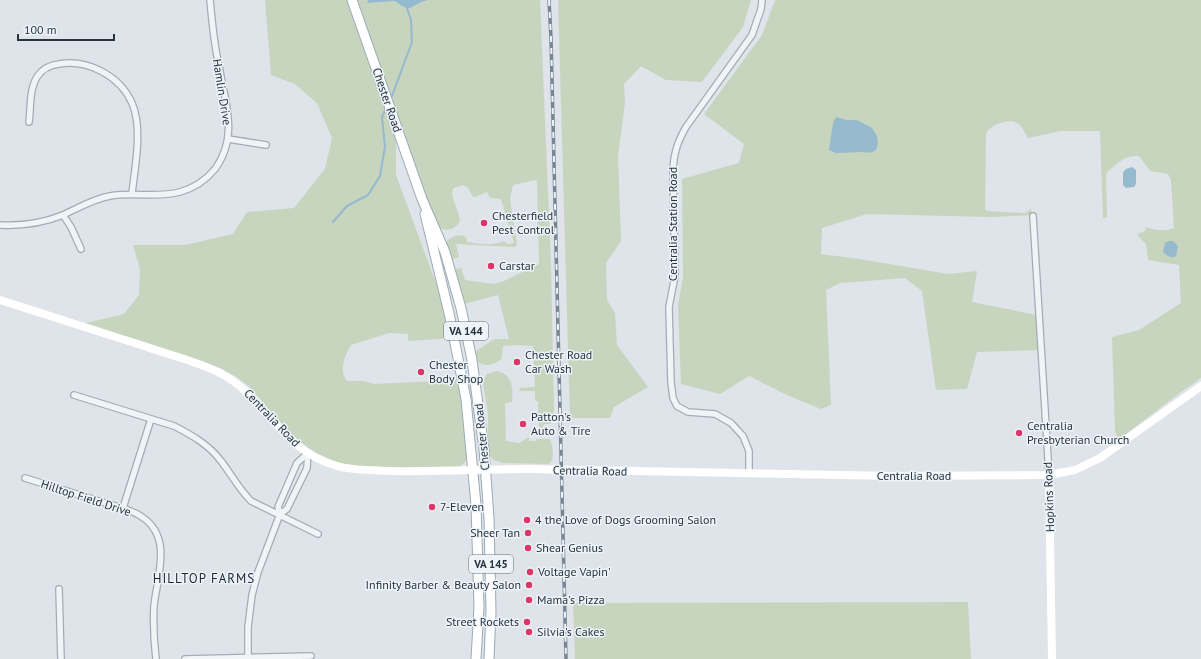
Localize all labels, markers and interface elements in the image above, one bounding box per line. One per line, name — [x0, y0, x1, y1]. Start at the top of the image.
scale bar — [18, 16, 114, 42]
text: 100 m — [24, 22, 57, 37]
street label: Hamlin Drive — [210, 58, 235, 126]
street label: Chester Road — [369, 66, 406, 134]
street label: Centralia Station Road — [665, 167, 680, 281]
place label: Chesterfield Pest Control — [492, 208, 555, 237]
marker: Chesterfield Pest Control — [479, 218, 489, 228]
place label: Carstar — [499, 258, 535, 273]
marker: Carstar — [486, 261, 496, 271]
road number: VA 144 — [444, 322, 488, 340]
place label: Chester Road Car Wash — [525, 347, 592, 376]
place label: Chester Body Shop — [429, 357, 483, 386]
marker: Chester Road Car Wash — [512, 357, 522, 367]
marker: Chester Body Shop — [416, 367, 426, 377]
street label: Centralia Road — [241, 386, 304, 450]
street label: Chester Road — [471, 403, 492, 471]
place label: Patton's Auto & Tire — [531, 409, 591, 438]
place label: Centralia Presbyterian Church — [1027, 418, 1129, 447]
marker: Patton's Auto & Tire — [518, 419, 528, 429]
marker: Centralia Presbyterian Church — [1014, 428, 1024, 438]
street label: Centralia Road — [553, 462, 627, 479]
street label: Hopkins Road — [1040, 462, 1057, 532]
street label: Centralia Road — [877, 468, 951, 483]
street label: Hilltop Field Drive — [39, 476, 133, 519]
place label: 7-Eleven — [440, 499, 484, 514]
marker: 7-Eleven — [427, 502, 437, 512]
place label: 4 the Love of Dogs Grooming Salon — [535, 512, 716, 527]
marker: 4 the Love of Dogs Grooming Salon — [522, 515, 532, 525]
place label: Sheer Tan — [470, 525, 520, 540]
marker: Sheer Tan — [523, 528, 533, 538]
place label: Shear Genius — [536, 540, 603, 555]
marker: Shear Genius — [523, 543, 533, 553]
road number: VA 145 — [469, 555, 513, 573]
place label: Voltage Vapin' — [537, 564, 611, 579]
marker: Voltage Vapin' — [525, 567, 535, 577]
district label: HILLTOP FARMS — [153, 570, 255, 587]
place label: Infinity Barber & Beauty Salon — [366, 577, 521, 592]
marker: Infinity Barber & Beauty Salon — [524, 580, 534, 590]
place label: Mama's Pizza — [537, 592, 605, 607]
marker: Mama's Pizza — [524, 595, 534, 605]
place label: Street Rockets — [446, 614, 519, 629]
marker: Street Rockets — [522, 617, 532, 627]
place label: Silvia's Cakes — [537, 624, 604, 639]
marker: Silvia's Cakes — [524, 627, 534, 637]

